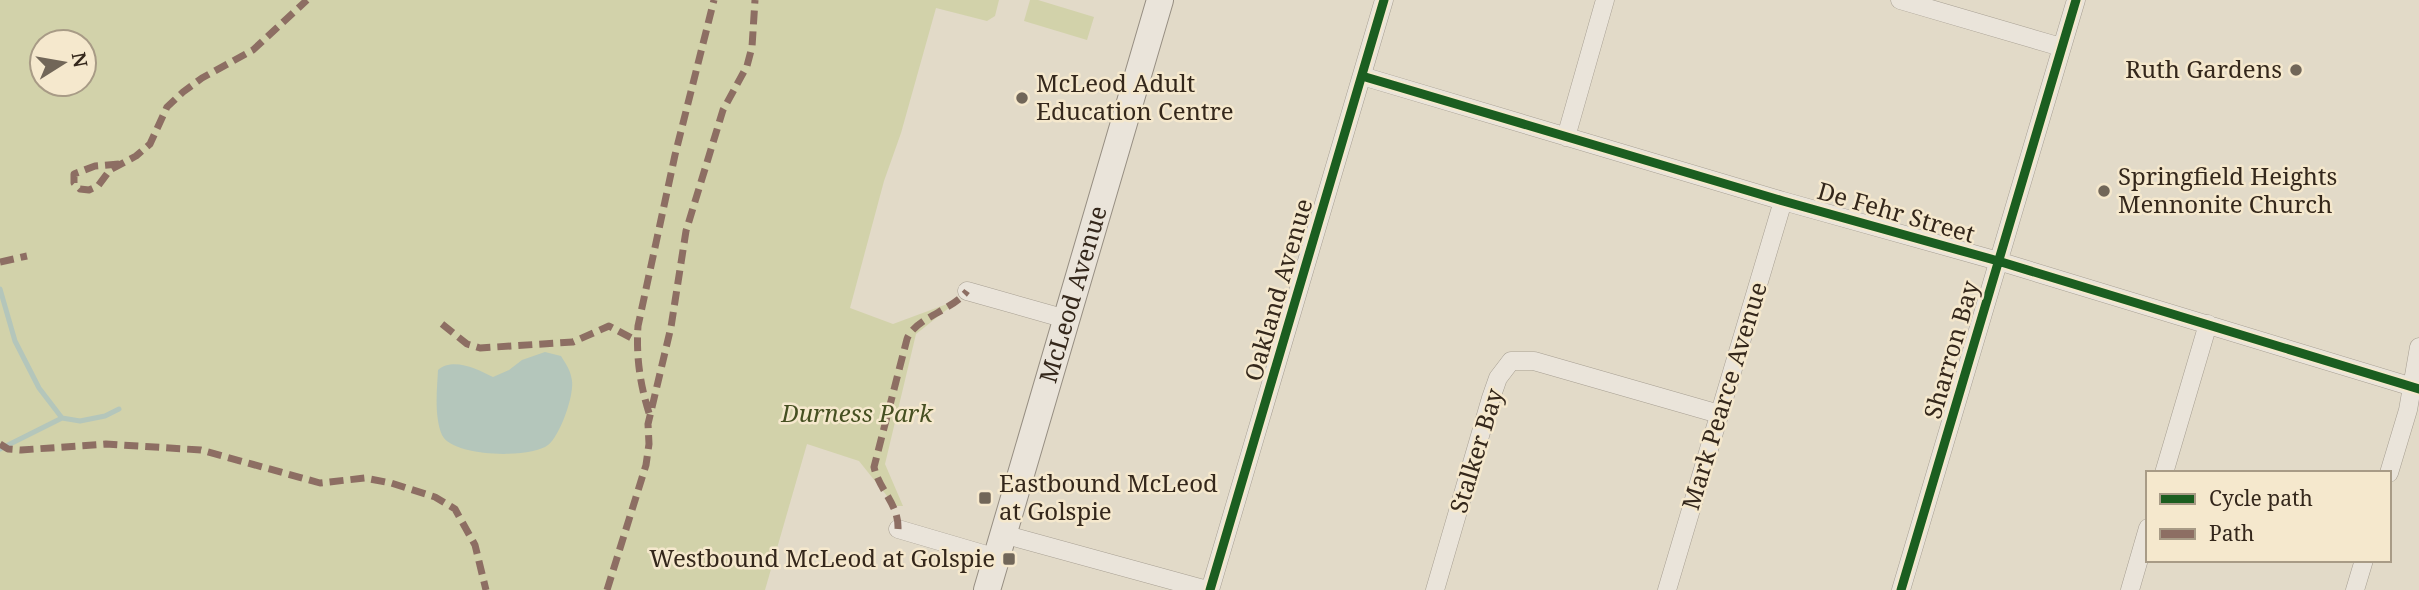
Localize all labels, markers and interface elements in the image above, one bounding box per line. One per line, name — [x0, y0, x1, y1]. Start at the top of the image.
north arrow — [28, 28, 98, 98]
text: N — [65, 50, 94, 70]
place label: Ruth Gardens — [2125, 52, 2282, 85]
marker: Ruth Gardens — [2288, 62, 2304, 78]
place label: McLeod Adult Education Centre — [1036, 66, 1234, 127]
marker: McLeod Adult Education Centre — [1014, 90, 1030, 106]
place label: Springfield Heights Mennonite Church — [2118, 159, 2337, 220]
street label: De Fehr Street — [1814, 173, 1979, 250]
marker: Springfield Heights Mennonite Church — [2096, 183, 2112, 199]
street label: Oakland Avenue — [1236, 194, 1319, 385]
street label: McLeod Avenue — [1031, 202, 1114, 386]
street label: Sharron Bay — [1915, 276, 1986, 423]
street label: Mark Pearce Avenue — [1673, 278, 1774, 513]
street label: Stalker Bay — [1441, 384, 1510, 517]
park label: Durness Park — [780, 396, 934, 429]
place label: Eastbound McLeod at Golspie — [999, 466, 1218, 527]
legend — [2146, 471, 2391, 562]
text: Cycle path — [2209, 484, 2313, 512]
marker: Eastbound McLeod at Golspie — [977, 490, 993, 506]
text: Path — [2209, 519, 2254, 547]
place label: Westbound McLeod at Golspie — [649, 541, 995, 574]
marker: Westbound McLeod at Golspie — [1001, 551, 1017, 567]

